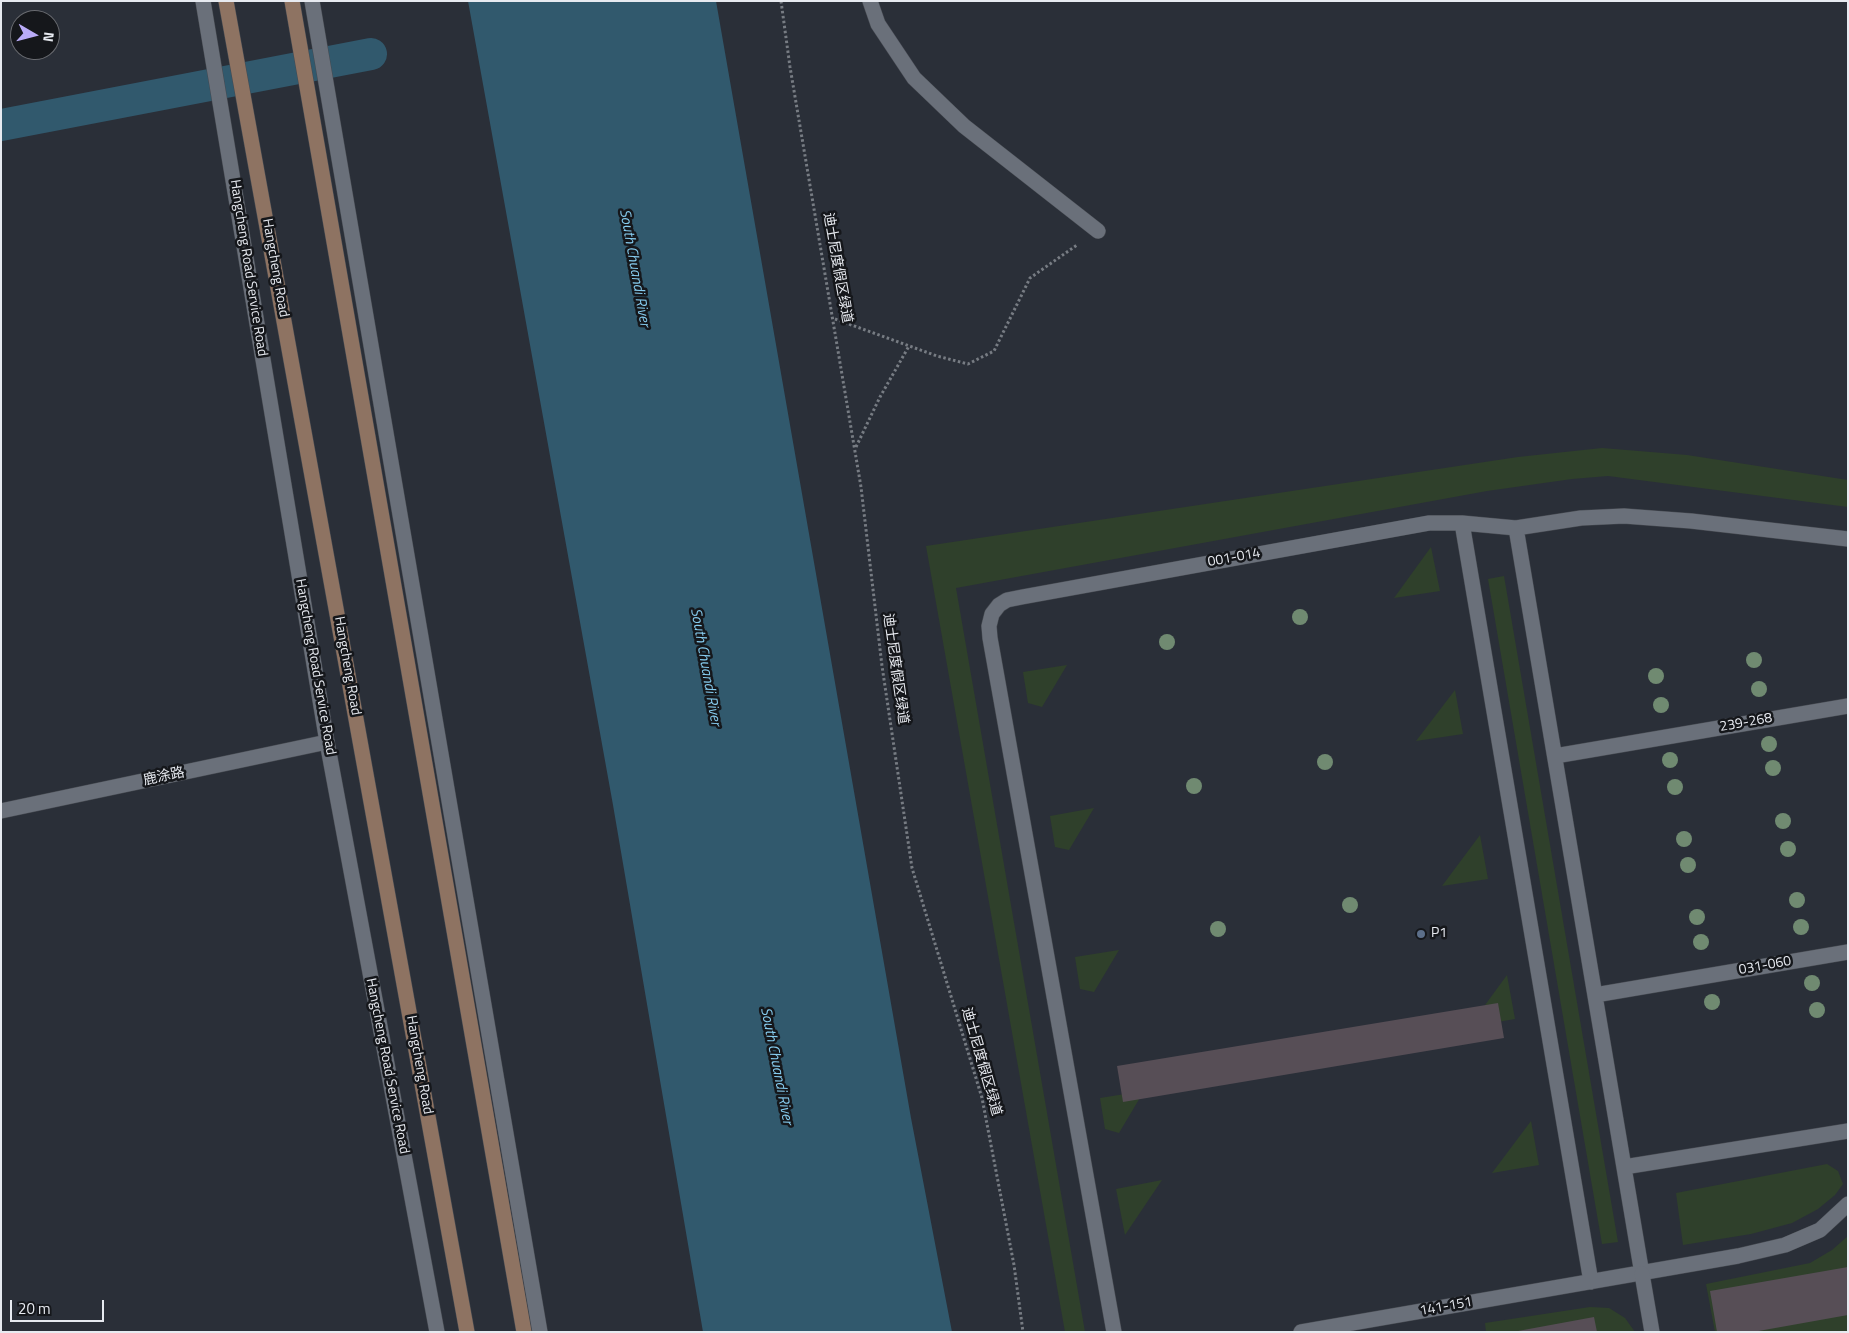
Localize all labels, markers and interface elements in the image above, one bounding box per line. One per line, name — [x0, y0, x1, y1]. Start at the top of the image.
north arrow — [10, 10, 60, 60]
text: N — [38, 31, 60, 43]
street label: Hangcheng Road Service Road — [226, 178, 270, 358]
water label: South Chuandi River — [615, 208, 653, 328]
street label: 迪士尼度假区绿道 — [819, 211, 855, 325]
street label: Hangcheng Road — [258, 217, 292, 319]
street label: 001-014 — [1206, 545, 1262, 571]
street label: Hangcheng Road Service Road — [291, 577, 339, 757]
water label: South Chuandi River — [686, 607, 724, 727]
street label: 迪士尼度假区绿道 — [879, 612, 911, 726]
street label: Hangcheng Road — [330, 615, 364, 717]
street label: 239-268 — [1718, 710, 1774, 736]
street label: 鹿涂路 — [142, 764, 186, 790]
place label: P1 — [1431, 926, 1447, 942]
marker: P1 — [1415, 928, 1427, 940]
street label: 031-060 — [1737, 953, 1793, 979]
street label: Hangcheng Road Service Road — [362, 977, 412, 1155]
water label: South Chuandi River — [756, 1006, 796, 1126]
street label: 迪士尼度假区绿道 — [957, 1006, 1005, 1118]
street label: Hangcheng Road — [402, 1014, 436, 1116]
scale bar — [12, 1290, 106, 1322]
street label: 141-151 — [1418, 1294, 1474, 1320]
text: 20 m — [18, 1297, 51, 1320]

